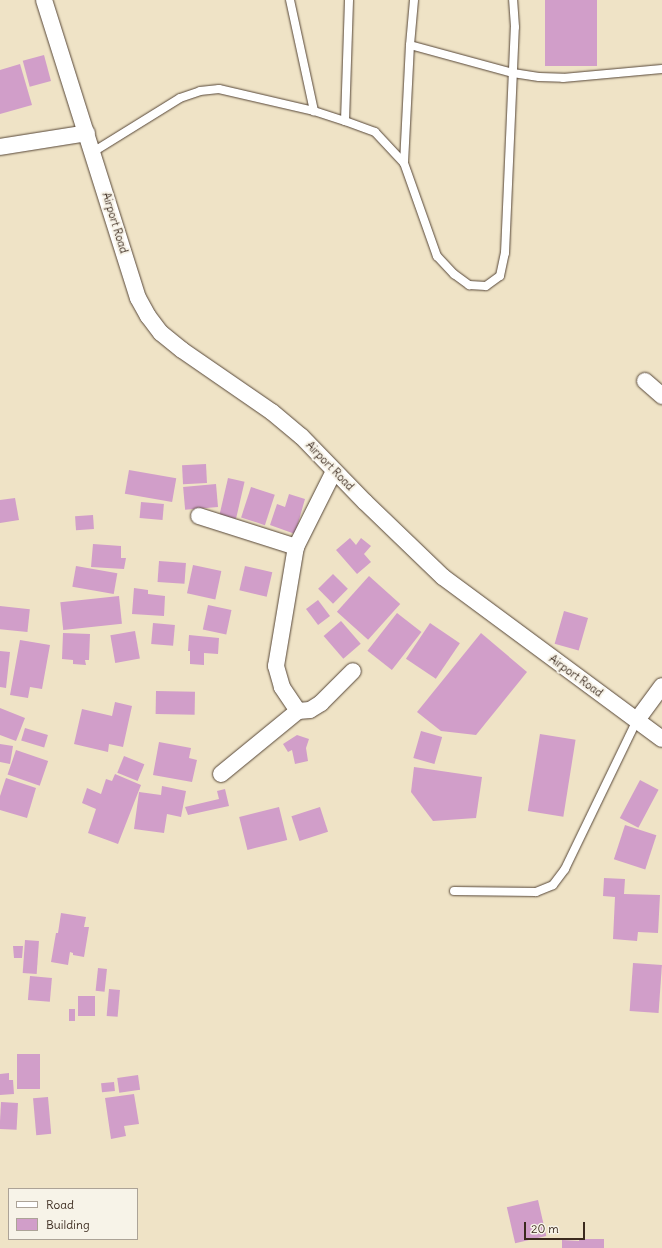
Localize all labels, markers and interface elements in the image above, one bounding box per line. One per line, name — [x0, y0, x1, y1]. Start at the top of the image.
street label: Airport Road — [99, 191, 131, 255]
street label: Airport Road — [303, 439, 357, 493]
street label: Airport Road — [547, 652, 605, 700]
legend — [8, 1188, 138, 1240]
text: Road — [46, 1197, 74, 1212]
scale bar — [526, 1214, 587, 1240]
text: Building — [46, 1217, 90, 1232]
text: 20 m — [531, 1221, 559, 1236]

